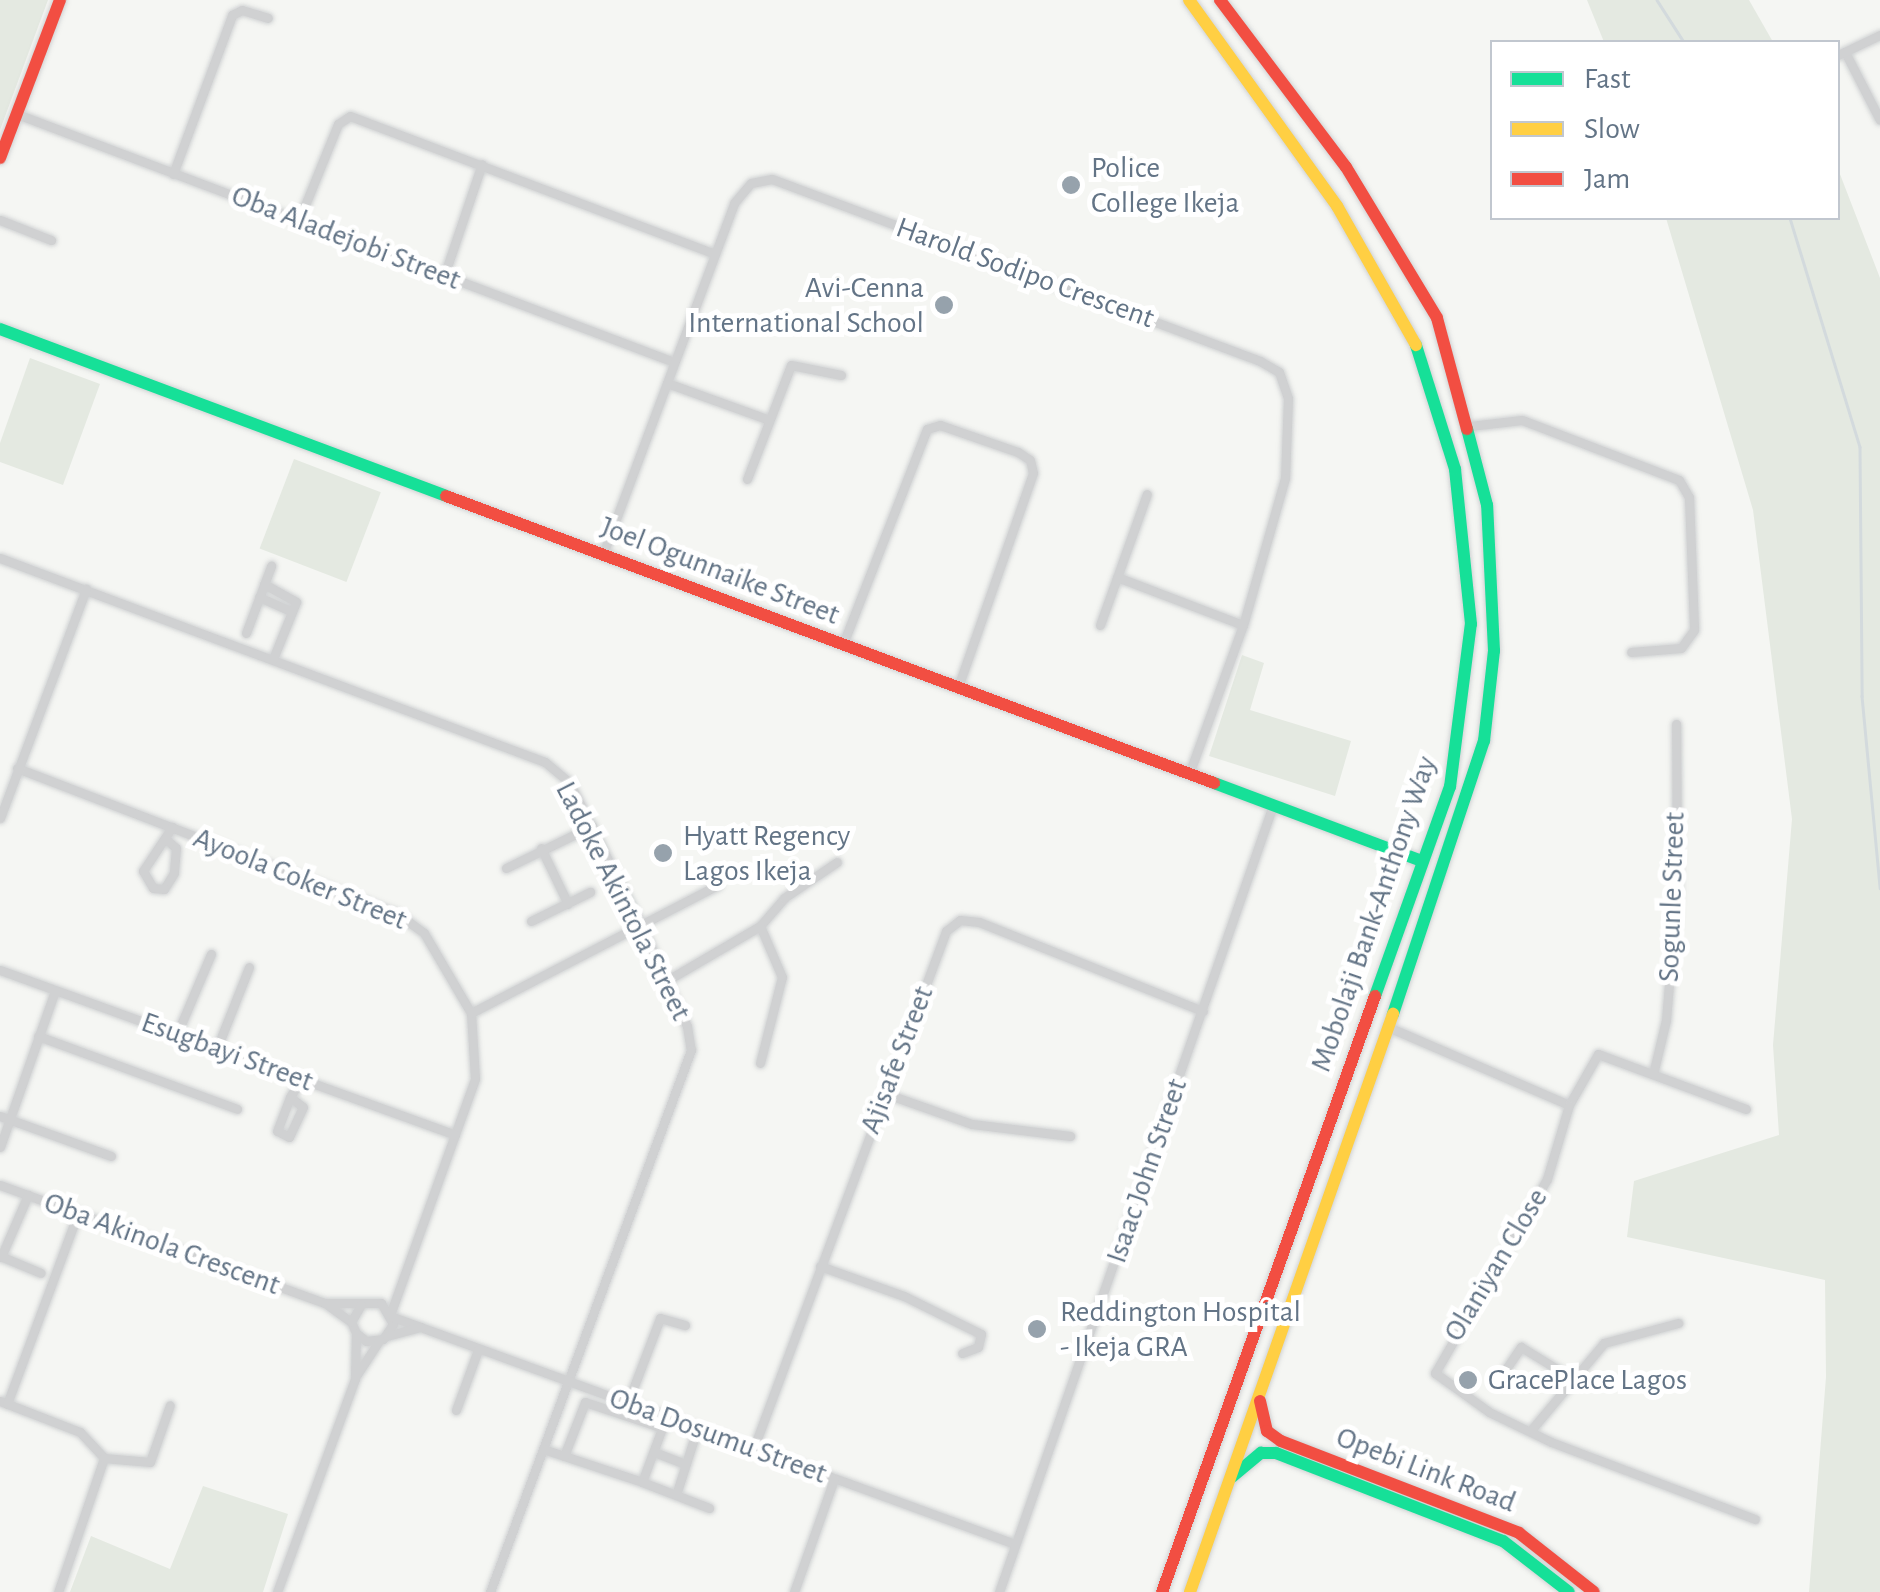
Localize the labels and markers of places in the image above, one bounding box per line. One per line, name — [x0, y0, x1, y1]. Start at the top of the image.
place label: Police College Ikeja — [1091, 150, 1239, 220]
marker: Police College Ikeja — [1060, 174, 1082, 196]
place label: Avi-Cenna International School — [688, 270, 924, 340]
marker: Avi-Cenna International School — [933, 294, 955, 316]
place label: Hyatt Regency Lagos Ikeja — [683, 818, 850, 888]
marker: Hyatt Regency Lagos Ikeja — [652, 842, 674, 864]
place label: Reddington Hospital - Ikeja GRA — [1060, 1294, 1301, 1364]
marker: Reddington Hospital - Ikeja GRA — [1024, 1316, 1050, 1342]
place label: GracePlace Lagos — [1488, 1362, 1687, 1398]
marker: GracePlace Lagos — [1457, 1369, 1479, 1391]

